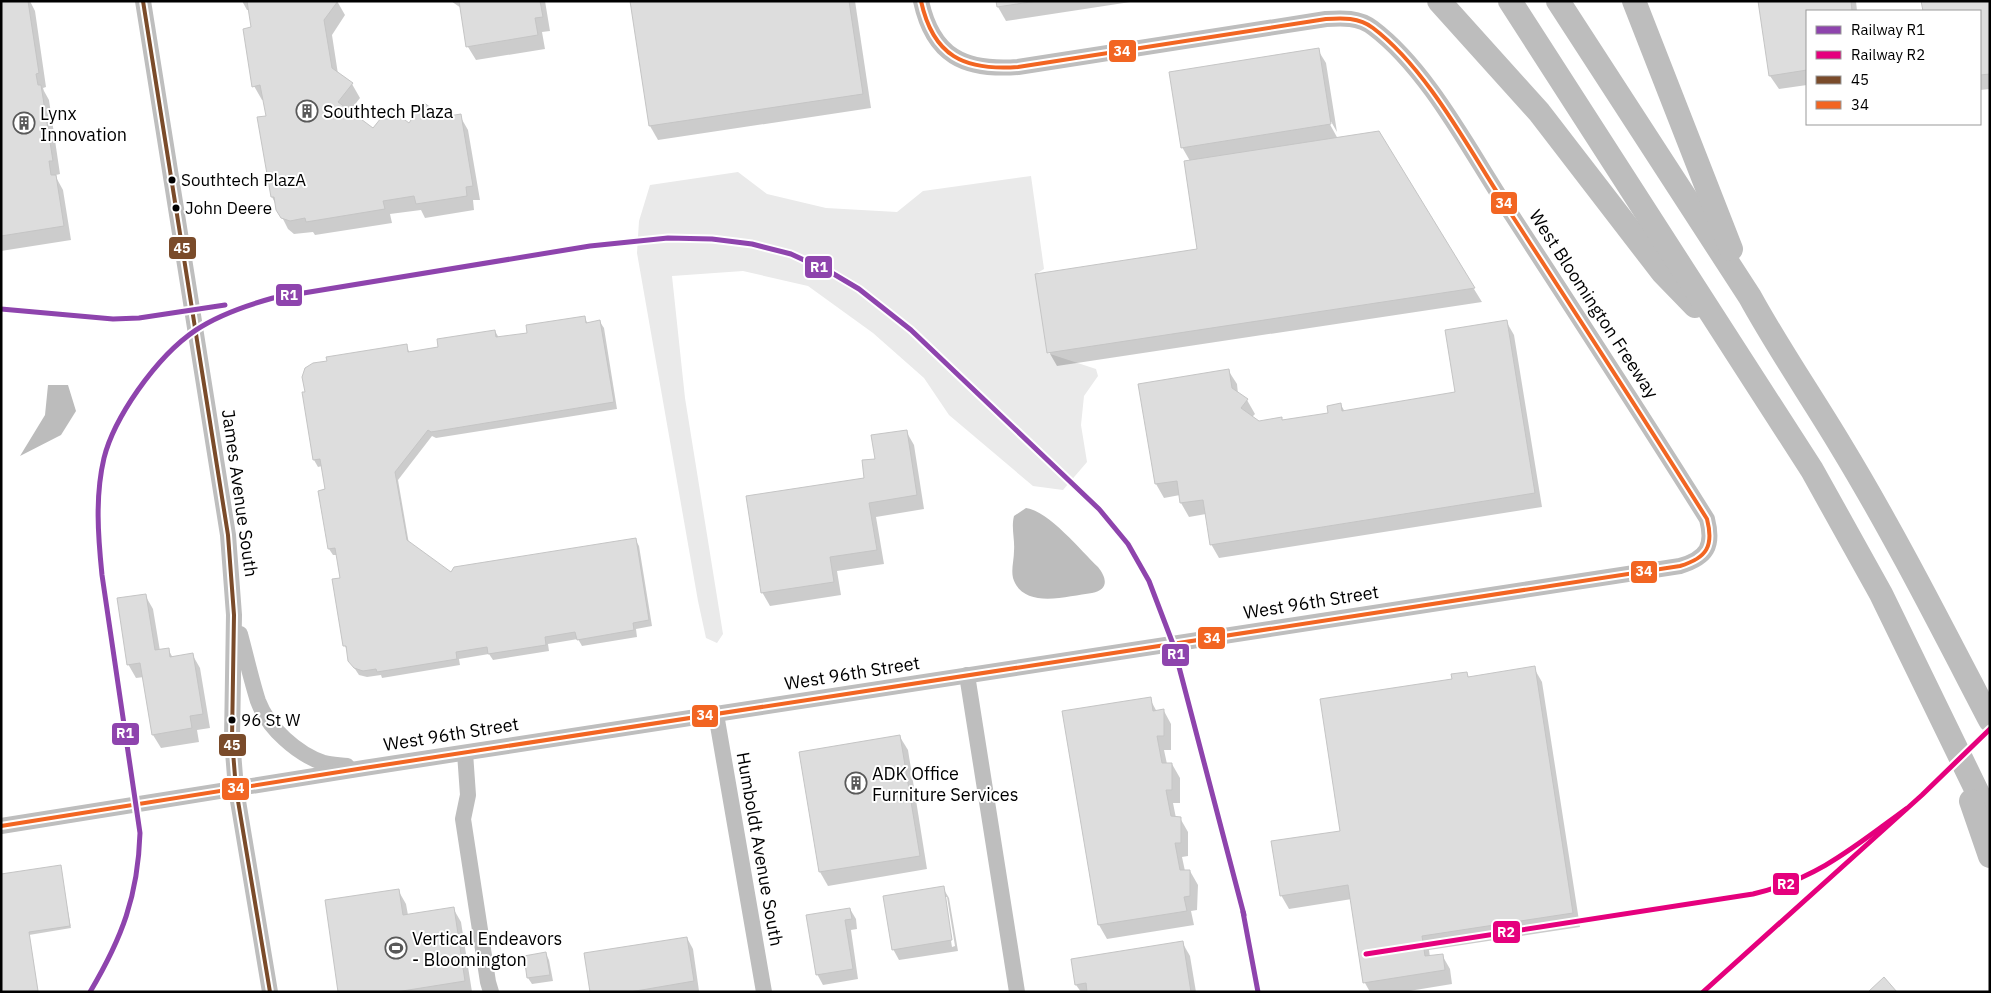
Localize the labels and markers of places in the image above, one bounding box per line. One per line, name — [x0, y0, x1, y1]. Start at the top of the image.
building icon: Southtech Plaza — [295, 99, 319, 123]
place label: Southtech Plaza — [323, 100, 454, 123]
place label: Lynx Innovation — [40, 102, 127, 146]
building icon: Lynx Innovation — [12, 111, 36, 135]
place label: Southtech PlazA — [181, 169, 306, 191]
marker: Southtech PlazA — [167, 175, 177, 185]
place label: John Deere — [185, 197, 272, 219]
marker: John Deere — [171, 203, 181, 213]
place label: 96 St W — [241, 709, 300, 731]
marker: 96 St W — [227, 715, 237, 725]
place label: ADK Office Furniture Services — [872, 762, 1018, 806]
building icon: ADK Office Furniture Services — [844, 771, 868, 795]
place label: Vertical Endeavors - Bloomington — [412, 927, 562, 971]
sports icon: Vertical Endeavors - Bloomington — [384, 936, 408, 960]

